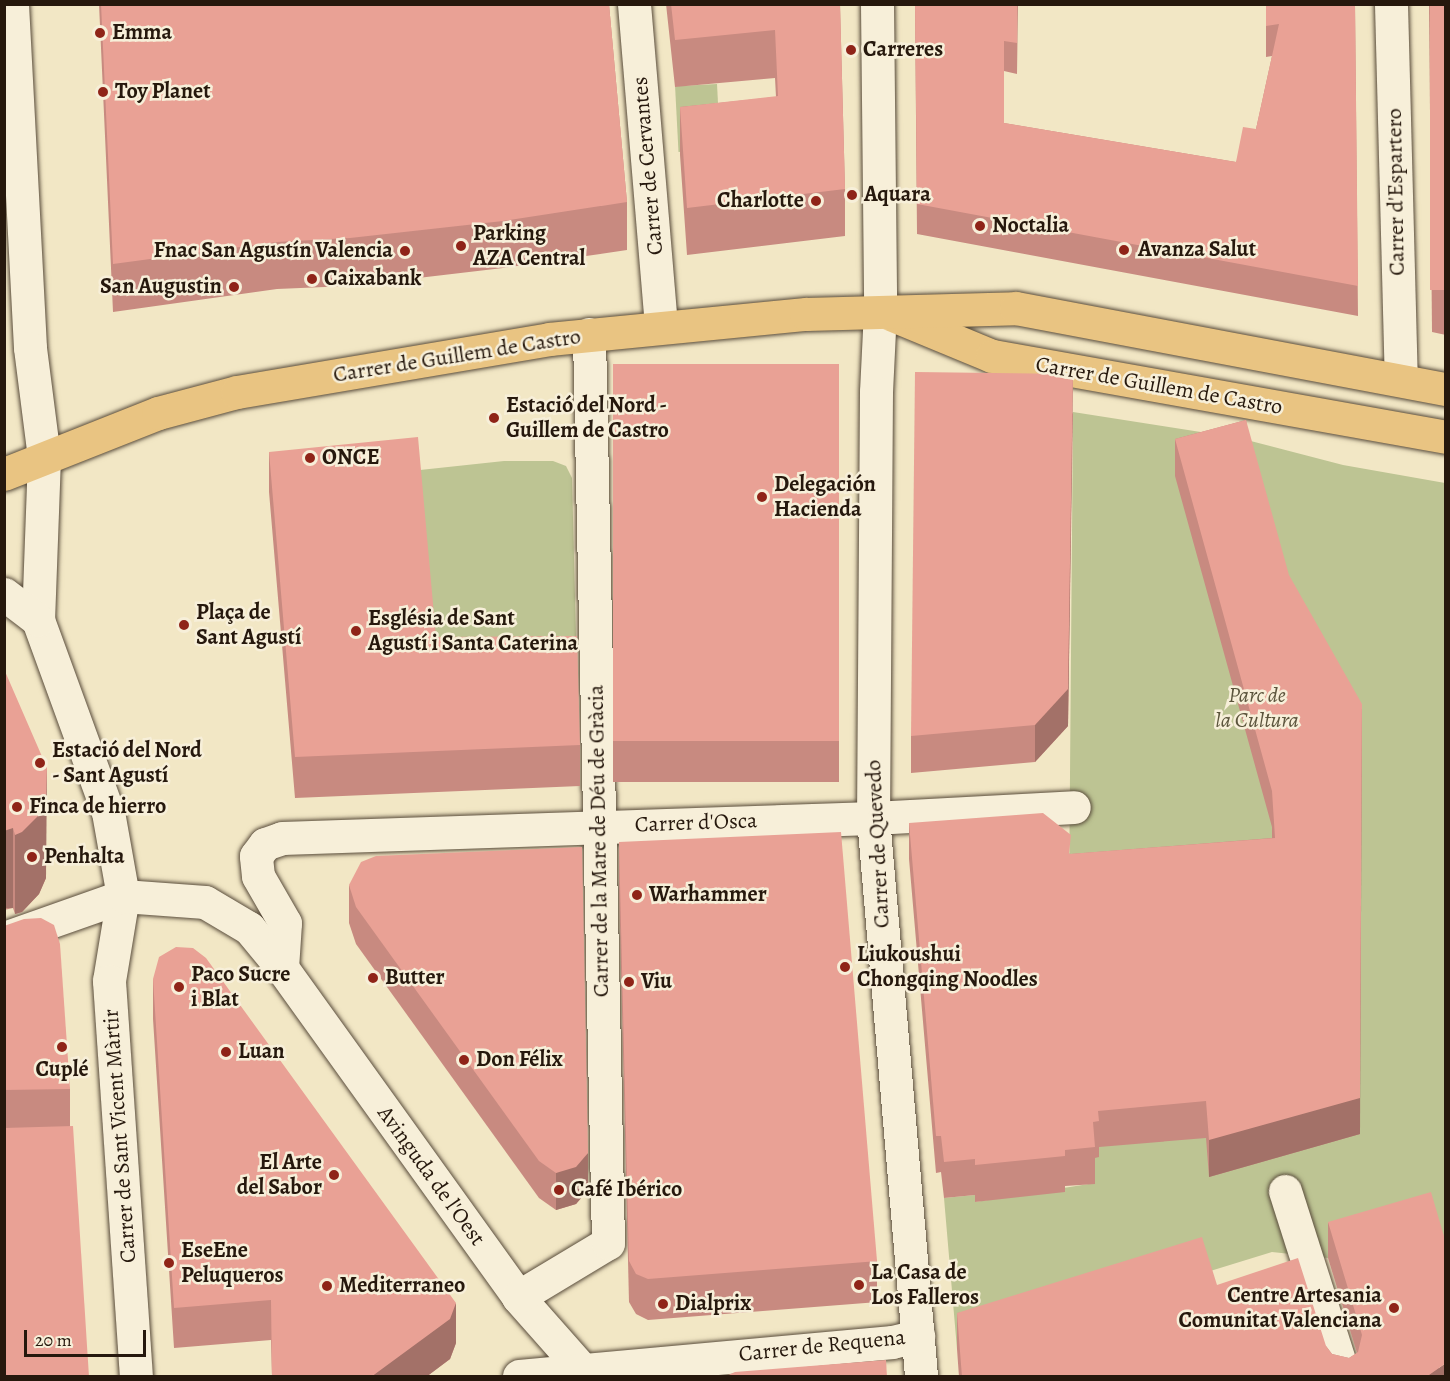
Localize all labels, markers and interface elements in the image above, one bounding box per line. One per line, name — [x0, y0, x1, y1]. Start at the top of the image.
place label: Emma — [112, 20, 172, 46]
marker: Emma — [93, 26, 107, 40]
place label: Carreres — [863, 37, 943, 63]
marker: Carreres — [844, 43, 858, 57]
street label: Carrer de Cervantes — [627, 76, 669, 256]
place label: Toy Planet — [115, 79, 210, 105]
marker: Toy Planet — [96, 85, 110, 99]
street label: Carrer d'Espartero — [1381, 108, 1411, 276]
place label: Aquara — [864, 182, 931, 208]
place label: Charlotte — [717, 188, 804, 214]
marker: Aquara — [845, 188, 859, 202]
marker: Charlotte — [809, 194, 823, 208]
place label: Noctalia — [992, 213, 1069, 239]
marker: Noctalia — [973, 219, 987, 233]
place label: Parking AZA Central — [473, 220, 585, 272]
place label: Avanza Salut — [1138, 237, 1256, 263]
place label: Fnac San Agustín Valencia — [154, 238, 393, 264]
marker: Parking AZA Central — [454, 239, 468, 253]
marker: Avanza Salut — [1115, 241, 1133, 259]
marker: Fnac San Agustín Valencia — [398, 244, 412, 258]
place label: Caixabank — [324, 266, 421, 292]
marker: Caixabank — [305, 272, 319, 286]
place label: San Augustin — [100, 274, 222, 300]
marker: San Augustin — [227, 280, 241, 294]
street label: Carrer de Guillem de Castro — [331, 323, 583, 389]
street label: Carrer de Guillem de Castro — [1033, 351, 1285, 421]
place label: Estació del Nord - Guillem de Castro — [506, 392, 669, 444]
marker: Estació del Nord - Guillem de Castro — [487, 411, 501, 425]
place label: ONCE — [322, 445, 380, 471]
marker: ONCE — [303, 451, 317, 465]
place label: Delegación Hacienda — [774, 471, 876, 522]
marker: Delegación Hacienda — [755, 490, 769, 504]
place label: Plaça de Sant Agustí — [196, 599, 301, 650]
place label: Església de Sant Agustí i Santa Caterina — [368, 605, 578, 656]
marker: Plaça de Sant Agustí — [177, 618, 191, 632]
marker: Església de Sant Agustí i Santa Caterina — [349, 624, 363, 638]
park label: Parc de la Cultura — [1215, 682, 1299, 734]
street label: Carrer de la Mare de Déu de Gràcia — [583, 685, 615, 997]
place label: Estació del Nord - Sant Agustí — [52, 737, 202, 788]
marker: Estació del Nord - Sant Agustí — [33, 756, 47, 770]
street label: Carrer de Quevedo — [860, 759, 896, 929]
place label: Finca de hierro — [29, 794, 166, 820]
marker: Finca de hierro — [10, 800, 24, 814]
street label: Carrer d'Osca — [634, 808, 758, 838]
place label: Penhalta — [44, 844, 125, 870]
marker: Penhalta — [25, 850, 39, 864]
place label: Warhammer — [649, 882, 767, 908]
marker: Warhammer — [630, 888, 644, 902]
place label: Liukoushui Chongqing Noodles — [857, 941, 1038, 992]
marker: Liukoushui Chongqing Noodles — [838, 960, 852, 974]
place label: Paco Sucre i Blat — [191, 961, 291, 1012]
place label: Butter — [385, 965, 445, 991]
place label: Viu — [641, 969, 672, 995]
marker: Butter — [366, 971, 380, 985]
marker: Viu — [622, 975, 636, 989]
marker: Paco Sucre i Blat — [172, 980, 186, 994]
street label: Carrer de Sant Vicent Màrtir — [98, 1008, 142, 1264]
place label: Luan — [238, 1039, 285, 1065]
marker: Cuplé — [55, 1040, 69, 1054]
marker: Luan — [219, 1045, 233, 1059]
place label: Don Félix — [476, 1047, 563, 1073]
marker: Don Félix — [457, 1053, 471, 1067]
place label: Cuplé — [35, 1057, 89, 1083]
street label: Avinguda de l'Oest — [371, 1101, 491, 1251]
place label: El Arte del Sabor — [237, 1149, 322, 1200]
marker: El Arte del Sabor — [327, 1168, 341, 1182]
place label: Café Ibérico — [571, 1177, 682, 1203]
marker: Café Ibérico — [552, 1183, 566, 1197]
place label: EseEne Peluqueros — [181, 1237, 283, 1288]
marker: EseEne Peluqueros — [162, 1256, 176, 1270]
place label: La Casa de Los Falleros — [871, 1259, 979, 1310]
place label: Mediterraneo — [339, 1273, 465, 1299]
marker: La Casa de Los Falleros — [852, 1278, 866, 1292]
marker: Mediterraneo — [320, 1279, 334, 1293]
place label: Centre Artesania Comunitat Valenciana — [1179, 1282, 1382, 1334]
place label: Dialprix — [675, 1291, 751, 1317]
marker: Dialprix — [656, 1297, 670, 1311]
marker: Centre Artesania Comunitat Valenciana — [1387, 1301, 1401, 1315]
scale bar — [27, 1318, 148, 1356]
street label: Carrer de Requena — [737, 1324, 907, 1368]
text: 20 m — [35, 1328, 72, 1352]

